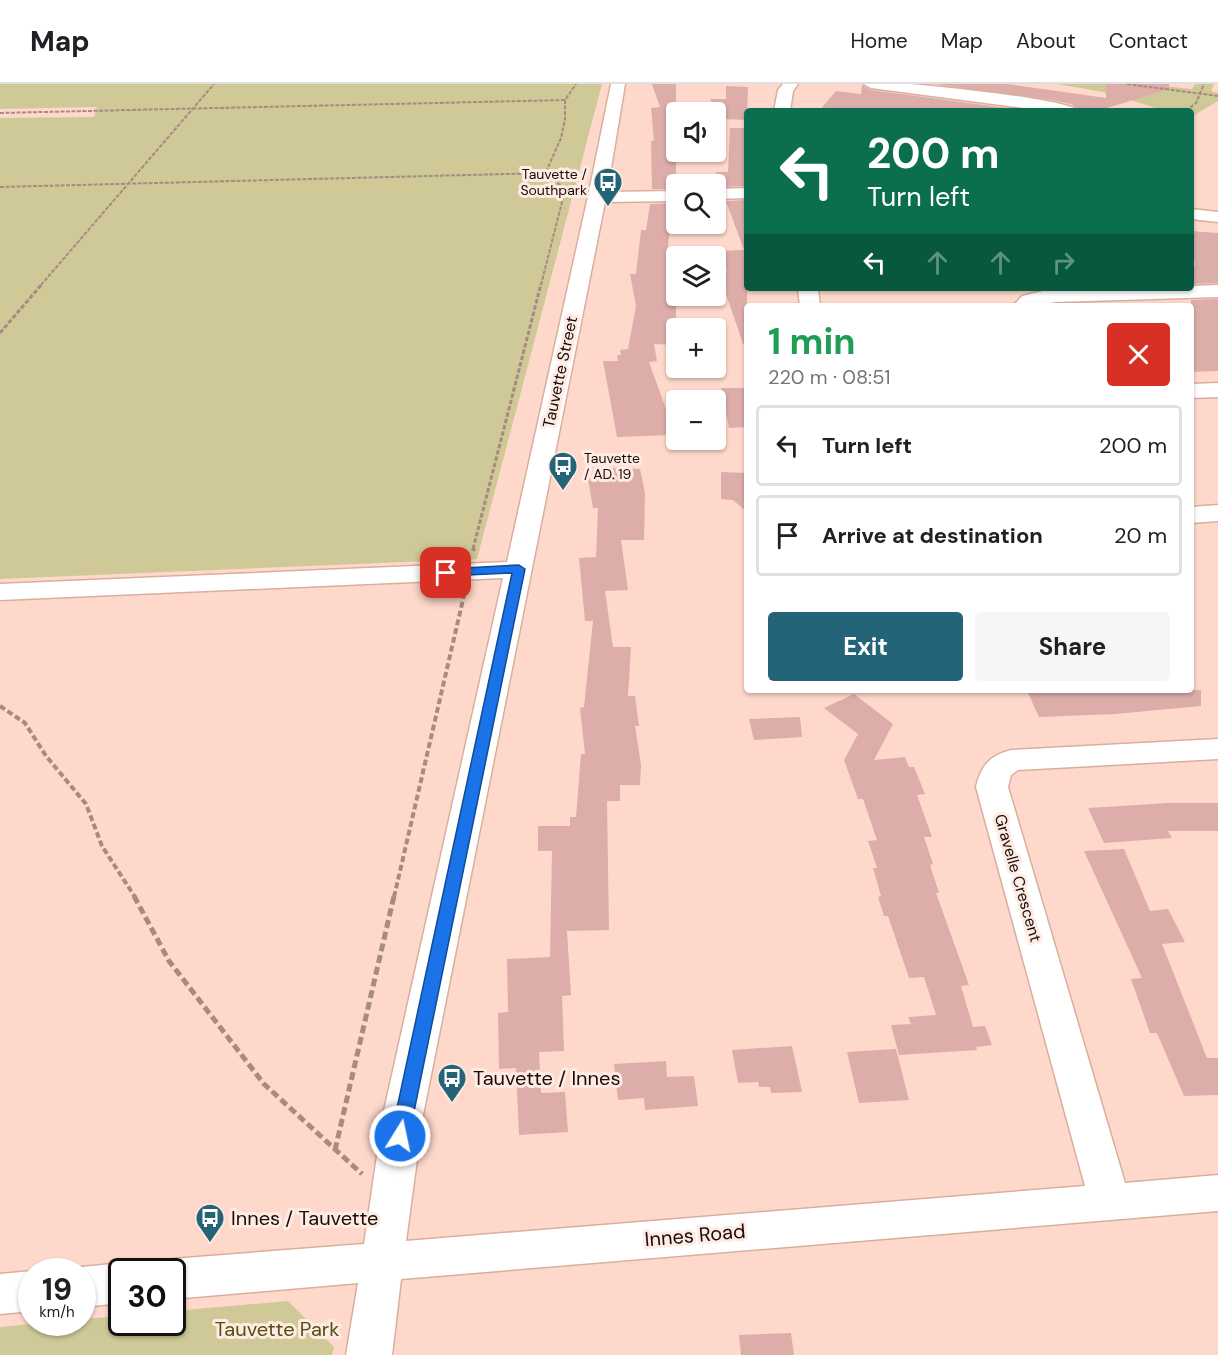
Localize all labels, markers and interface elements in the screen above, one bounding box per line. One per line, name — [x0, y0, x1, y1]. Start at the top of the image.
text: Map — [30, 23, 90, 60]
text: Home — [850, 27, 908, 55]
text: Map — [941, 27, 983, 55]
text: About — [1016, 27, 1076, 55]
text: Contact — [1109, 27, 1188, 55]
map controls — [666, 102, 726, 450]
button: sound — [666, 102, 726, 162]
text: 200 m — [867, 126, 1000, 181]
icon: left — [768, 132, 846, 210]
place label: Tauvette / Southpark — [520, 165, 587, 199]
bus stop icon: Tauvette / Southpark — [592, 166, 624, 208]
button: search — [666, 174, 726, 234]
text: Turn left — [867, 179, 970, 214]
button: layers — [666, 246, 726, 306]
icon: left — [858, 246, 891, 279]
icon: ahead — [921, 246, 954, 279]
icon: ahead — [984, 246, 1017, 279]
icon: right — [1047, 246, 1080, 279]
street label: Tauvette Street — [538, 314, 582, 430]
button: + — [666, 318, 726, 378]
text: 1 min — [768, 318, 856, 365]
button: close — [1107, 323, 1170, 386]
text: 220 m · 08:51 — [768, 364, 891, 390]
button: − — [666, 390, 726, 450]
icon: left — [771, 429, 804, 462]
text: Turn left — [822, 431, 912, 460]
text: 200 m — [1099, 431, 1167, 460]
place label: Tauvette / AD. 19 — [584, 449, 640, 483]
bus stop icon: Tauvette / AD. 19 — [547, 450, 579, 492]
icon: arrive — [771, 519, 804, 552]
text: Arrive at destination — [822, 521, 1043, 550]
text: 20 m — [1114, 521, 1167, 550]
pin — [420, 547, 471, 598]
icon: arrive — [429, 556, 462, 589]
button: Exit — [768, 612, 963, 681]
button: Share — [975, 612, 1170, 681]
street label: Gravelle Crescent — [990, 812, 1046, 944]
bus stop icon: Tauvette / Innes — [436, 1062, 468, 1104]
place label: Tauvette / Innes — [473, 1065, 620, 1091]
position arrow — [368, 1104, 432, 1168]
bus stop icon: Innes / Tauvette — [194, 1202, 226, 1244]
place label: Innes / Tauvette — [231, 1205, 378, 1231]
street label: Innes Road — [644, 1218, 746, 1252]
speed limit sign: 30 — [108, 1258, 186, 1336]
text: 19 — [42, 1270, 72, 1309]
text: km/h — [39, 1302, 75, 1322]
park label: Tauvette Park — [215, 1316, 339, 1342]

